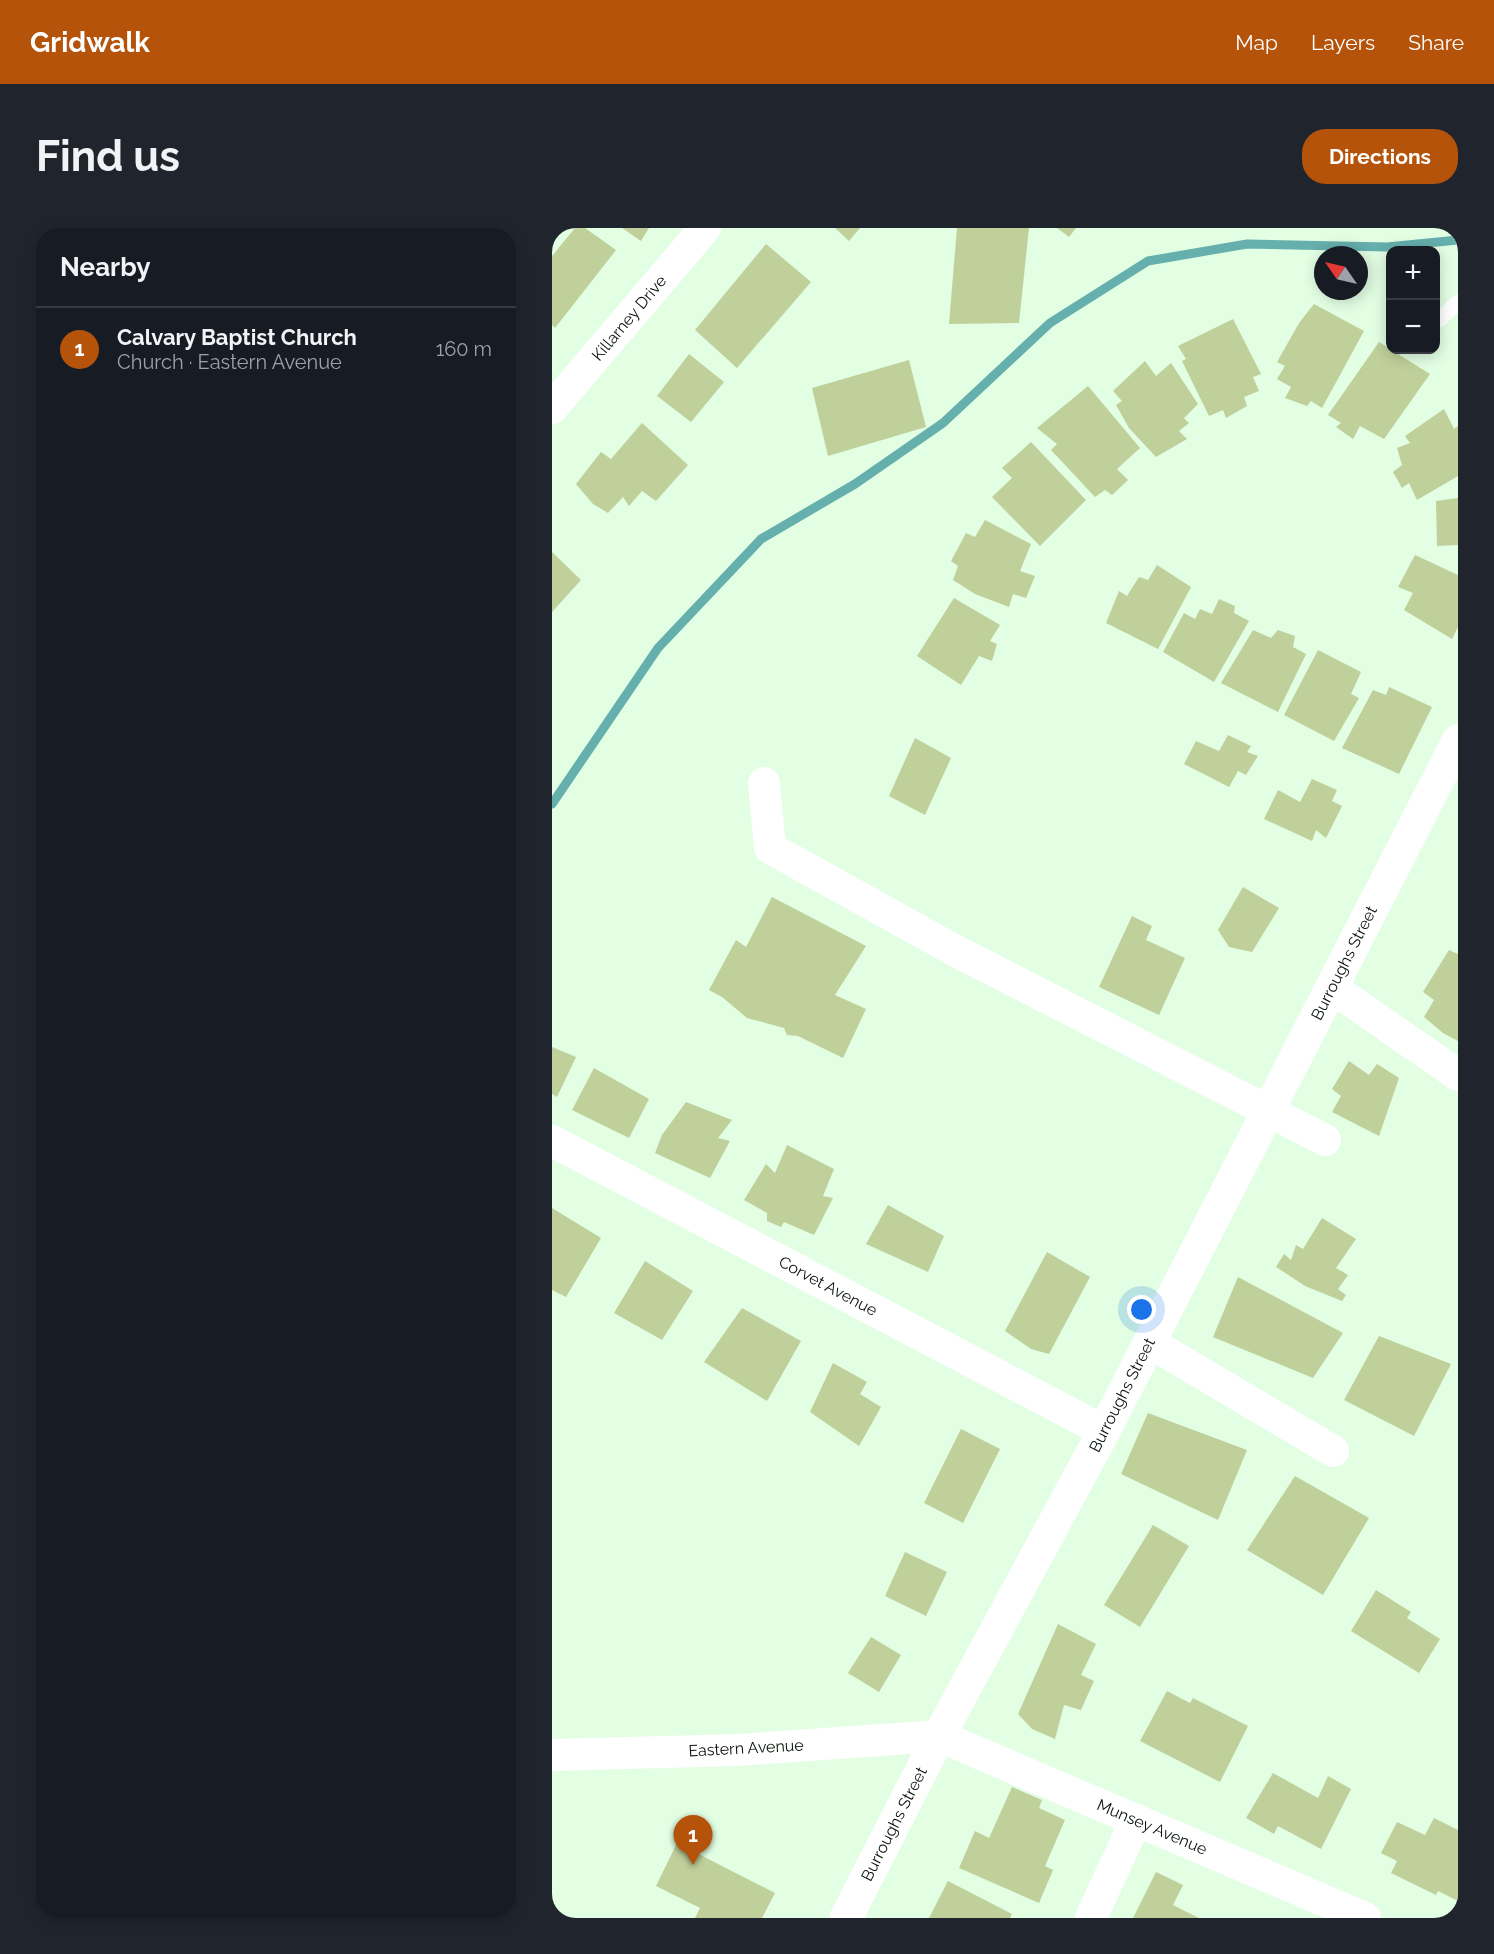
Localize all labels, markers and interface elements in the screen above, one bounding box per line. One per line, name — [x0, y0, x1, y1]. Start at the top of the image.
text: Gridwalk — [30, 26, 150, 59]
text: Map — [1235, 30, 1278, 55]
text: Layers — [1311, 30, 1375, 55]
text: Share — [1408, 30, 1464, 55]
button: Directions — [1302, 129, 1458, 184]
text: Find us — [36, 132, 180, 181]
north arrow — [1314, 246, 1368, 300]
map controls — [1386, 246, 1440, 354]
button: + — [1386, 246, 1440, 300]
text: Nearby — [60, 252, 150, 282]
street label: Killarney Drive — [588, 271, 670, 365]
button: − — [1386, 300, 1440, 354]
text: Calvary Baptist Church — [117, 324, 357, 350]
text: 1 — [75, 337, 84, 361]
text: 160 m — [436, 337, 492, 361]
text: Church · Eastern Avenue — [117, 350, 342, 374]
street label: Burroughs Street — [1307, 902, 1381, 1023]
street label: Corvet Avenue — [776, 1252, 880, 1320]
your location — [1127, 1295, 1156, 1324]
street label: Burroughs Street — [1085, 1334, 1159, 1455]
street label: Eastern Avenue — [688, 1735, 804, 1761]
street label: Burroughs Street — [857, 1763, 931, 1884]
street label: Munsey Avenue — [1094, 1795, 1210, 1859]
pin: 1 — [674, 1816, 712, 1865]

